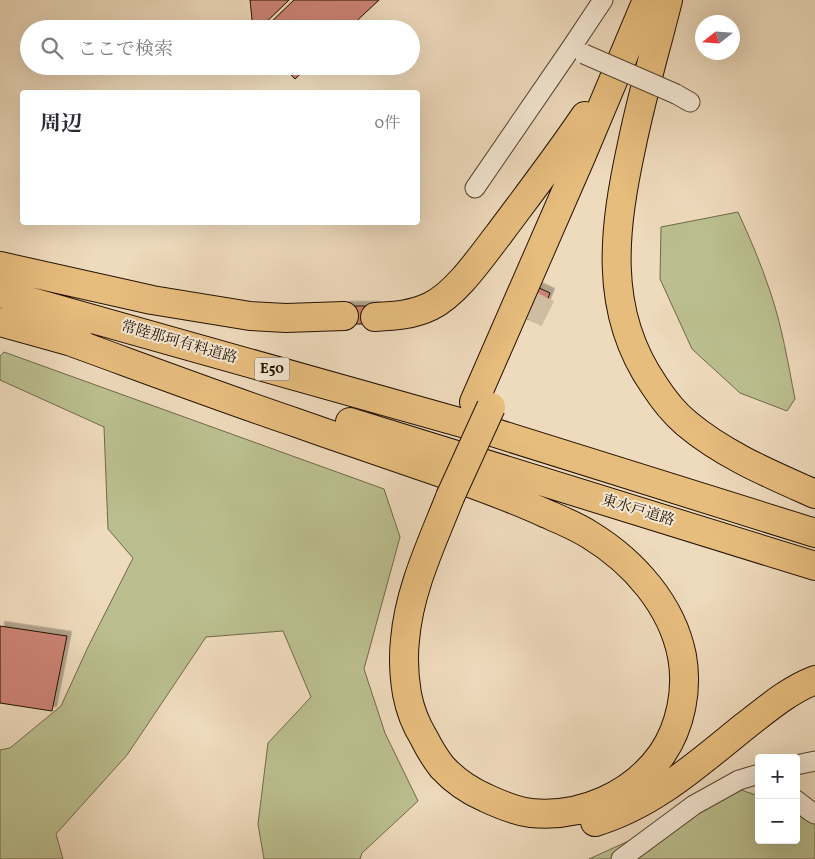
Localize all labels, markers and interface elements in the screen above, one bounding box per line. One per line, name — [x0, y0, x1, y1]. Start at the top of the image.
north arrow — [695, 15, 740, 60]
search box — [20, 20, 420, 75]
icon: search — [38, 34, 66, 62]
text: ここで検索 — [78, 37, 173, 63]
text: 周辺 — [40, 110, 82, 139]
text: 0件 — [374, 113, 400, 135]
street label: 常陸那珂有料道路 — [118, 316, 240, 370]
road number: E50 — [254, 358, 290, 380]
street label: 東水戸道路 — [599, 490, 677, 532]
map controls — [755, 754, 800, 844]
button: + — [755, 754, 800, 799]
button: − — [755, 799, 800, 844]

